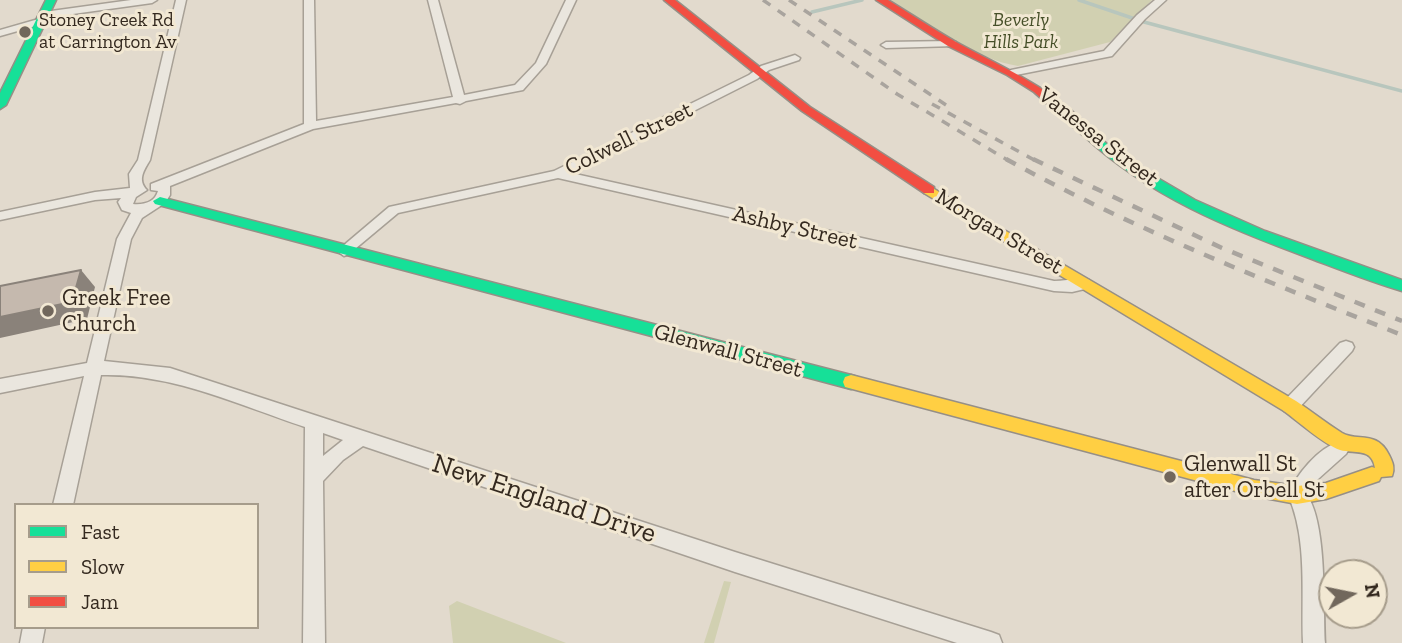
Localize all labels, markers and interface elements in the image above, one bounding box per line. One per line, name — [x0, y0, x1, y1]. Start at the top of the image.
place label: Stoney Creek Rd at Carrington Av — [39, 10, 177, 54]
park label: Beverly Hills Park — [984, 10, 1058, 54]
marker: Stoney Creek Rd at Carrington Av — [17, 24, 33, 40]
street label: Vanessa Street — [1032, 81, 1164, 193]
street label: Colwell Street — [561, 96, 697, 182]
street label: Morgan Street — [930, 183, 1068, 281]
street label: Ashby Street — [730, 200, 860, 256]
place label: Greek Free Church — [62, 284, 170, 338]
marker: Greek Free Church — [40, 303, 56, 319]
street label: Glenwall Street — [651, 318, 805, 384]
street label: New England Drive — [428, 447, 660, 551]
place label: Glenwall St after Orbell St — [1184, 450, 1324, 504]
marker: Glenwall St after Orbell St — [1162, 469, 1178, 485]
legend — [14, 503, 259, 629]
text: Fast — [81, 519, 120, 544]
text: Slow — [81, 554, 124, 579]
north arrow — [1318, 559, 1388, 629]
text: N — [1360, 582, 1385, 600]
text: Jam — [81, 589, 118, 614]

